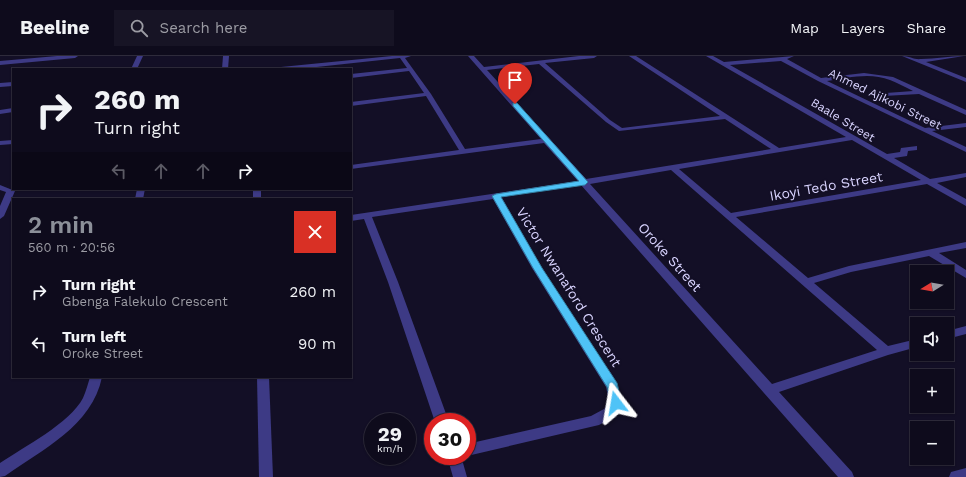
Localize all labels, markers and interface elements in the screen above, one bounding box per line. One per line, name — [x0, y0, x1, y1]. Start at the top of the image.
search box — [114, 10, 394, 46]
text: Beeline — [20, 16, 90, 39]
icon: search — [128, 17, 150, 39]
text: Search here — [160, 19, 247, 37]
text: Map — [790, 20, 819, 36]
text: Layers — [841, 20, 885, 36]
text: Share — [907, 20, 946, 36]
pin — [498, 63, 532, 104]
street label: Ahmed Ajikobi Street — [826, 66, 944, 132]
icon: arrive — [504, 69, 526, 91]
text: 260 m — [94, 83, 180, 116]
icon: right — [28, 84, 80, 136]
street label: Baale Street — [808, 95, 878, 145]
text: Turn right — [94, 117, 180, 138]
icon: left — [108, 160, 130, 182]
icon: ahead — [150, 160, 172, 182]
icon: ahead — [192, 160, 214, 182]
icon: right — [234, 160, 256, 182]
street label: Ikoyi Tedo Street — [768, 168, 884, 204]
street label: Victor Nwanaford Crescent — [513, 204, 625, 370]
text: 2 min — [28, 211, 94, 239]
button: close — [294, 211, 336, 253]
street label: Oroke Street — [635, 219, 705, 295]
text: 560 m · 20:56 — [28, 240, 115, 255]
north arrow — [910, 265, 954, 309]
map controls — [910, 265, 954, 465]
text: Turn right — [62, 276, 135, 294]
icon: right — [28, 281, 50, 303]
text: 260 m — [289, 283, 336, 301]
text: Gbenga Falekulo Crescent — [62, 294, 228, 309]
button: sound — [910, 317, 954, 361]
text: Turn left — [62, 328, 126, 346]
icon: left — [28, 333, 50, 355]
text: 90 m — [298, 335, 336, 353]
text: Oroke Street — [62, 346, 143, 361]
button: + — [910, 369, 954, 413]
position arrow — [595, 382, 637, 424]
speed limit sign: 30 — [424, 413, 476, 465]
button: − — [910, 421, 954, 465]
text: 29 — [378, 422, 402, 446]
text: km/h — [377, 443, 403, 454]

